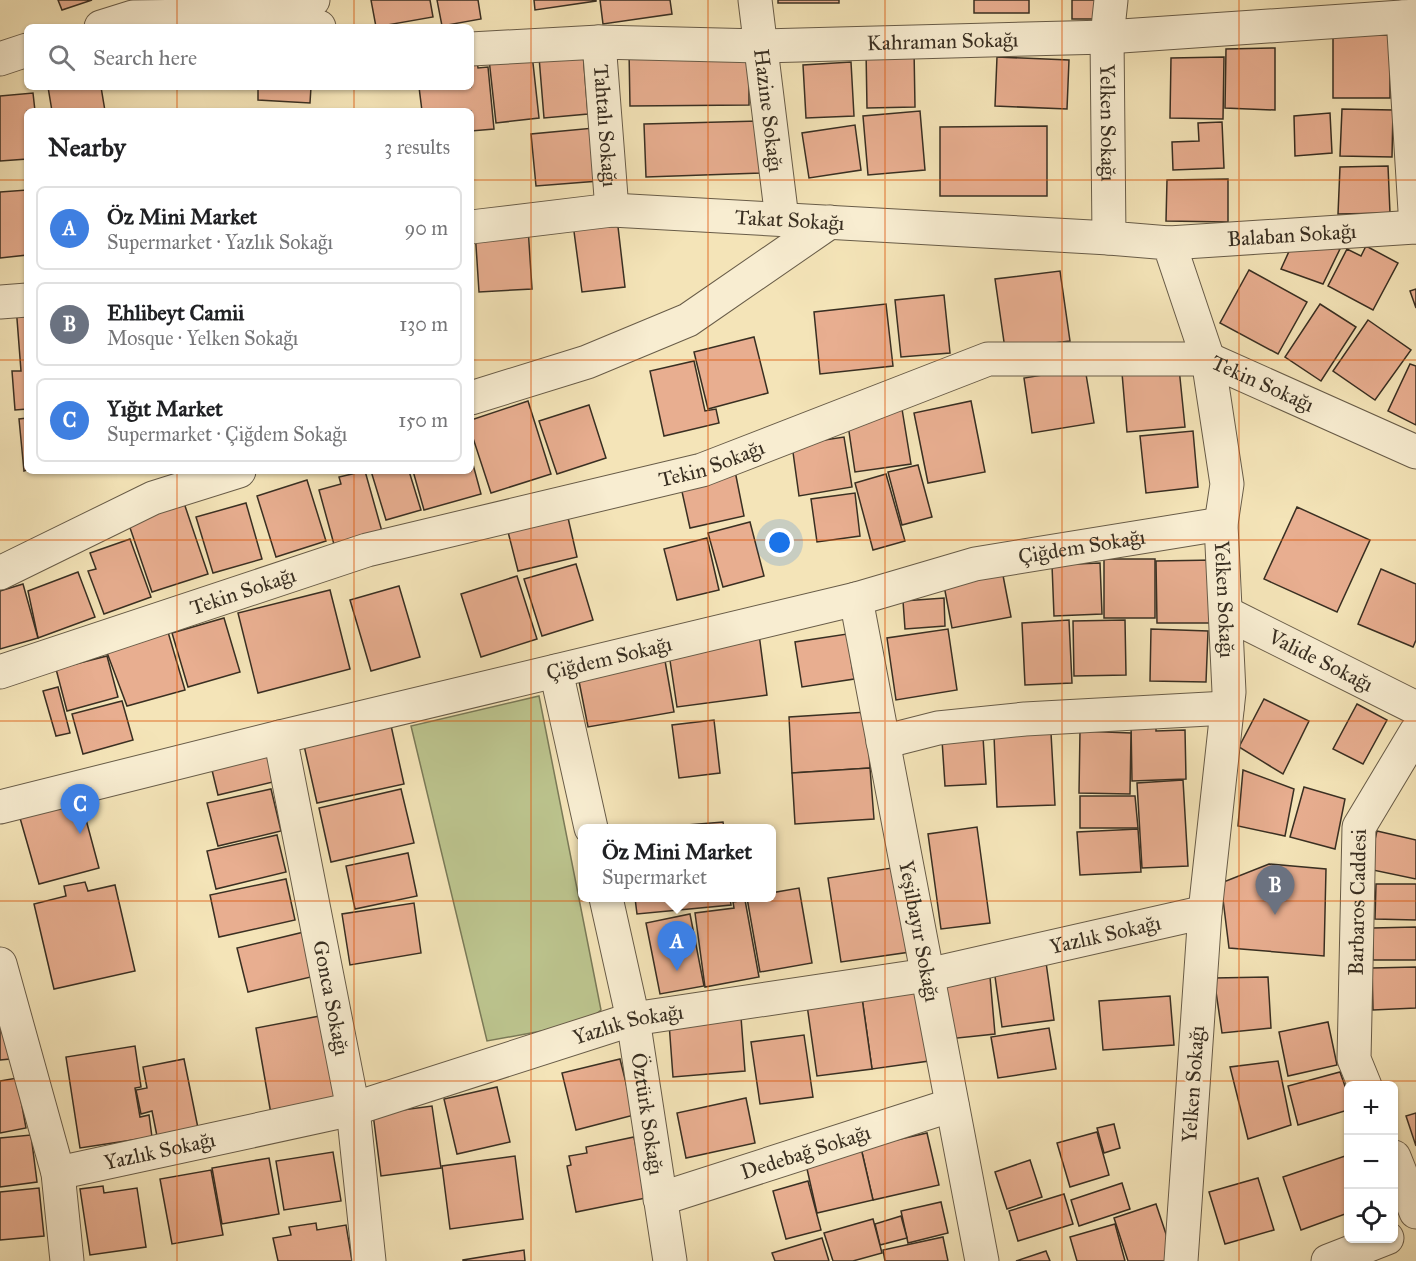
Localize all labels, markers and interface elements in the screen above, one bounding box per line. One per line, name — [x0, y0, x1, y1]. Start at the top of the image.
search box — [24, 24, 474, 90]
street label: Kahraman Sokağı — [867, 26, 1019, 56]
icon: search — [45, 41, 78, 74]
text: Search here — [93, 44, 197, 71]
street label: Hazine Sokağı — [748, 47, 789, 174]
street label: Tahtalı Sokağı — [588, 64, 623, 188]
street label: Yelken Sokağı — [1094, 64, 1121, 182]
text: Nearby — [48, 131, 126, 163]
text: 3 results — [384, 135, 450, 159]
text: Öz Mini Market — [107, 203, 257, 230]
street label: Takat Sokağı — [734, 204, 845, 236]
text: A — [63, 216, 76, 240]
text: 90 m — [405, 216, 448, 240]
street label: Balaban Sokağı — [1226, 218, 1357, 252]
text: Supermarket · Yazlık Sokağı — [107, 230, 333, 254]
text: Ehlibeyt Camii — [107, 299, 244, 326]
text: B — [63, 312, 76, 336]
text: 130 m — [399, 312, 448, 336]
text: Mosque · Yelken Sokağı — [107, 326, 298, 350]
street label: Tekin Sokağı — [1207, 349, 1318, 418]
text: Yığıt Market — [107, 395, 223, 422]
text: C — [63, 408, 76, 432]
text: 150 m — [398, 408, 448, 432]
text: Supermarket · Çiğdem Sokağı — [107, 422, 347, 446]
street label: Tekin Sokağı — [656, 434, 768, 493]
street label: Çiğdem Sokağı — [1016, 523, 1147, 570]
your location — [765, 528, 794, 557]
street label: Yelken Sokağı — [1209, 540, 1240, 659]
street label: Tekin Sokağı — [187, 562, 299, 621]
street label: Valide Sokağı — [1263, 623, 1378, 698]
street label: Çiğdem Sokağı — [544, 631, 675, 686]
pin: C — [60, 784, 100, 834]
popup — [578, 824, 776, 902]
street label: Barbaros Caddesi — [1343, 828, 1372, 976]
text: Öz Mini Market — [602, 838, 752, 865]
street label: Yeşilbayır Sokağı — [893, 858, 945, 1004]
text: Supermarket — [602, 865, 707, 889]
pin: B — [1256, 866, 1294, 915]
street label: Yazlık Sokağı — [1047, 909, 1164, 960]
pin: A — [658, 922, 696, 971]
street label: Gonca Sokağı — [307, 938, 355, 1058]
street label: Yazlık Sokağı — [569, 999, 685, 1051]
street label: Yelken Sokağı — [1176, 1024, 1210, 1143]
street label: Öztürk Sokağı — [625, 1051, 670, 1177]
map controls — [1344, 1081, 1398, 1243]
button: + — [1344, 1081, 1398, 1135]
street label: Dedebağ Sokağı — [737, 1119, 874, 1185]
street label: Yazlık Sokağı — [102, 1126, 218, 1176]
button: − — [1344, 1135, 1398, 1189]
button: locate — [1344, 1189, 1398, 1243]

